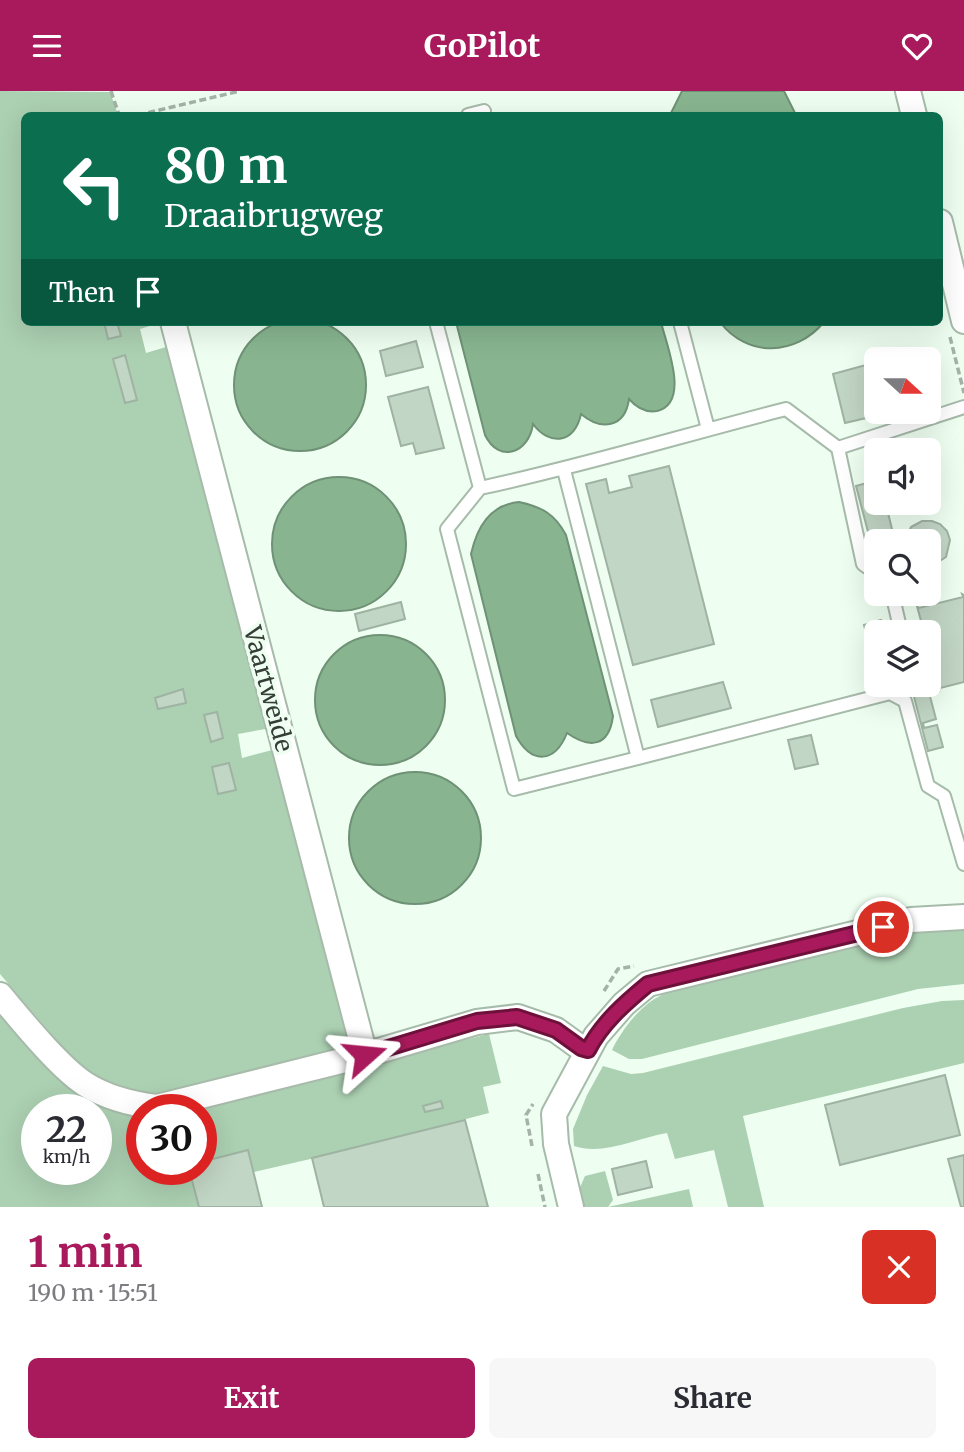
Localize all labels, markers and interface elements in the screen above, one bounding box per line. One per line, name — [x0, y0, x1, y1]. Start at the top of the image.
text: GoPilot — [424, 26, 540, 66]
icon: menu — [28, 27, 66, 65]
icon: heart — [898, 27, 936, 65]
text: 80 m — [164, 135, 287, 196]
icon: left — [49, 140, 140, 231]
text: Draaibrugweg — [164, 196, 383, 236]
icon: arrive — [129, 273, 167, 311]
text: Then — [49, 276, 115, 309]
north arrow — [864, 347, 942, 423]
map controls — [864, 347, 941, 697]
button: sound — [864, 438, 941, 515]
button: search — [864, 529, 941, 606]
button: layers — [864, 620, 941, 697]
street label: Vaartweide — [237, 622, 300, 755]
pin — [853, 897, 913, 957]
icon: arrive — [864, 908, 902, 946]
position arrow — [328, 1018, 402, 1092]
speed limit sign: 30 — [126, 1094, 217, 1185]
text: 22 — [46, 1108, 87, 1152]
text: km/h — [43, 1145, 90, 1168]
text: 1 min — [28, 1226, 142, 1278]
button: close — [862, 1230, 936, 1304]
text: 190 m · 15:51 — [28, 1278, 158, 1307]
button: Exit — [28, 1358, 475, 1438]
button: Share — [489, 1358, 936, 1438]

